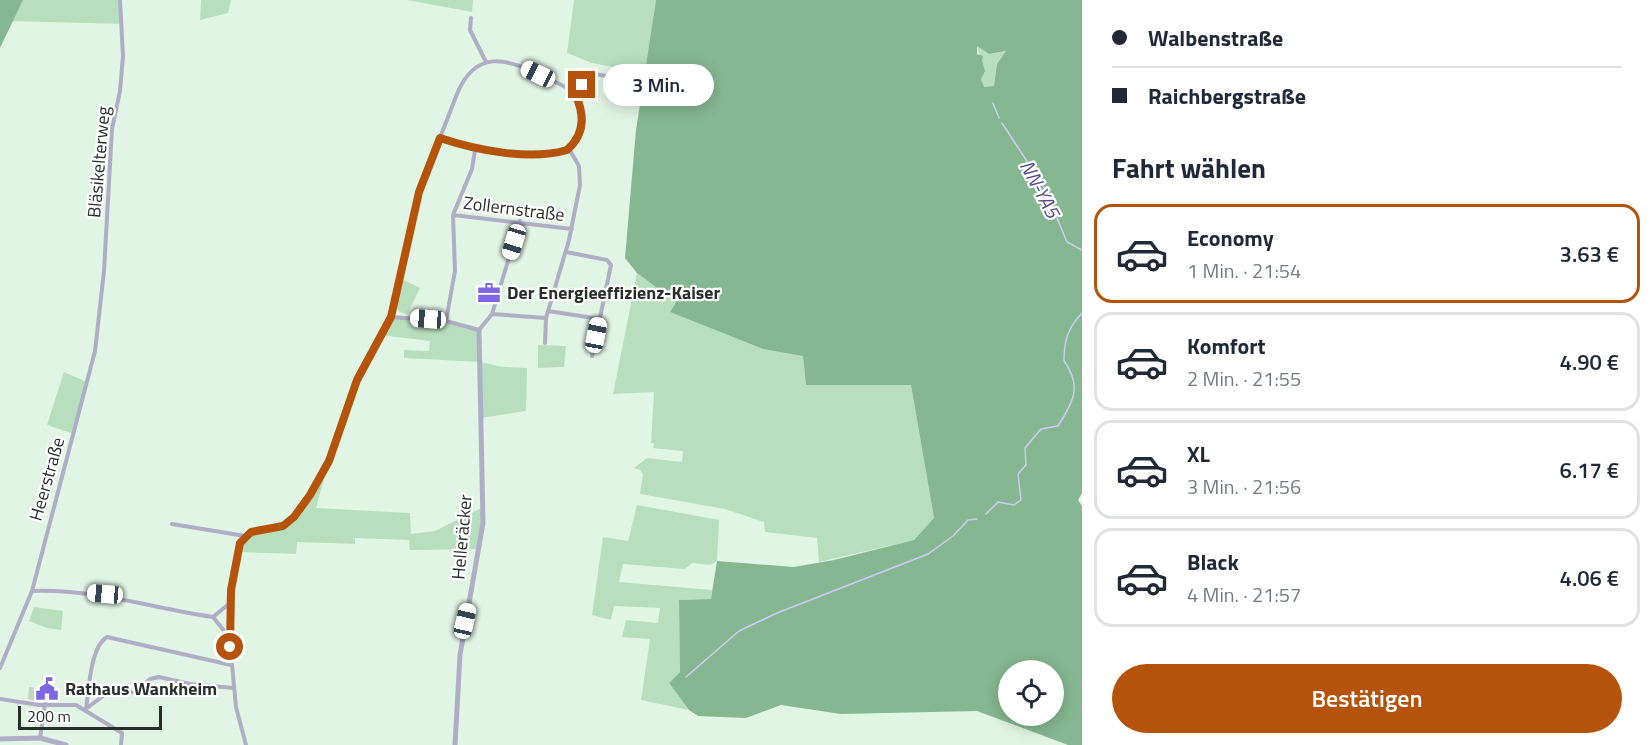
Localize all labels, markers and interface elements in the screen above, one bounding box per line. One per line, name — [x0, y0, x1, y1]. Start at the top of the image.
text: Walbenstraße — [1148, 21, 1283, 55]
car — [518, 58, 558, 90]
callout: 3 Min. — [603, 64, 714, 106]
text: 3 Min. — [632, 69, 685, 100]
route end — [568, 71, 595, 98]
text: Raichbergstraße — [1148, 79, 1306, 113]
street label: Bläsikelterweg — [80, 105, 117, 219]
text: Fahrt wählen — [1112, 147, 1266, 188]
water label: NN-YA5 — [1012, 154, 1069, 225]
street label: Zollernstraße — [462, 189, 566, 228]
text: Economy — [1187, 221, 1274, 255]
car — [500, 222, 528, 262]
icon: car — [1115, 227, 1169, 281]
text: 3.63 € — [1560, 237, 1619, 271]
text: 1 Min. · 21:54 — [1187, 255, 1301, 286]
place label: Der Energieeffizienz-Kaiser — [507, 279, 721, 306]
office icon: Der Energieeffizienz-Kaiser — [476, 280, 502, 306]
car — [409, 309, 447, 329]
car — [584, 316, 608, 354]
text: Komfort — [1187, 329, 1266, 363]
icon: car — [1115, 335, 1169, 389]
text: 4.90 € — [1560, 345, 1619, 379]
text: 2 Min. · 21:55 — [1187, 363, 1301, 394]
street label: Heerstraße — [22, 434, 71, 524]
text: XL — [1187, 437, 1210, 471]
icon: car — [1115, 443, 1169, 497]
text: 6.17 € — [1560, 453, 1619, 487]
text: 3 Min. · 21:56 — [1187, 471, 1301, 502]
street label: Helleräcker — [444, 493, 479, 581]
text: Black — [1187, 545, 1239, 579]
icon: car — [1115, 551, 1169, 605]
text: 4.06 € — [1560, 561, 1619, 595]
text: 4 Min. · 21:57 — [1187, 579, 1301, 610]
car — [86, 583, 124, 605]
car — [452, 601, 478, 641]
route start — [216, 633, 243, 660]
map controls — [998, 660, 1064, 726]
button: locate — [998, 660, 1064, 726]
button: Bestätigen — [1112, 664, 1622, 733]
place label: Rathaus Wankheim — [65, 675, 217, 702]
public building icon: Rathaus Wankheim — [34, 676, 60, 702]
scale bar — [18, 703, 162, 730]
text: 200 m — [27, 704, 71, 728]

